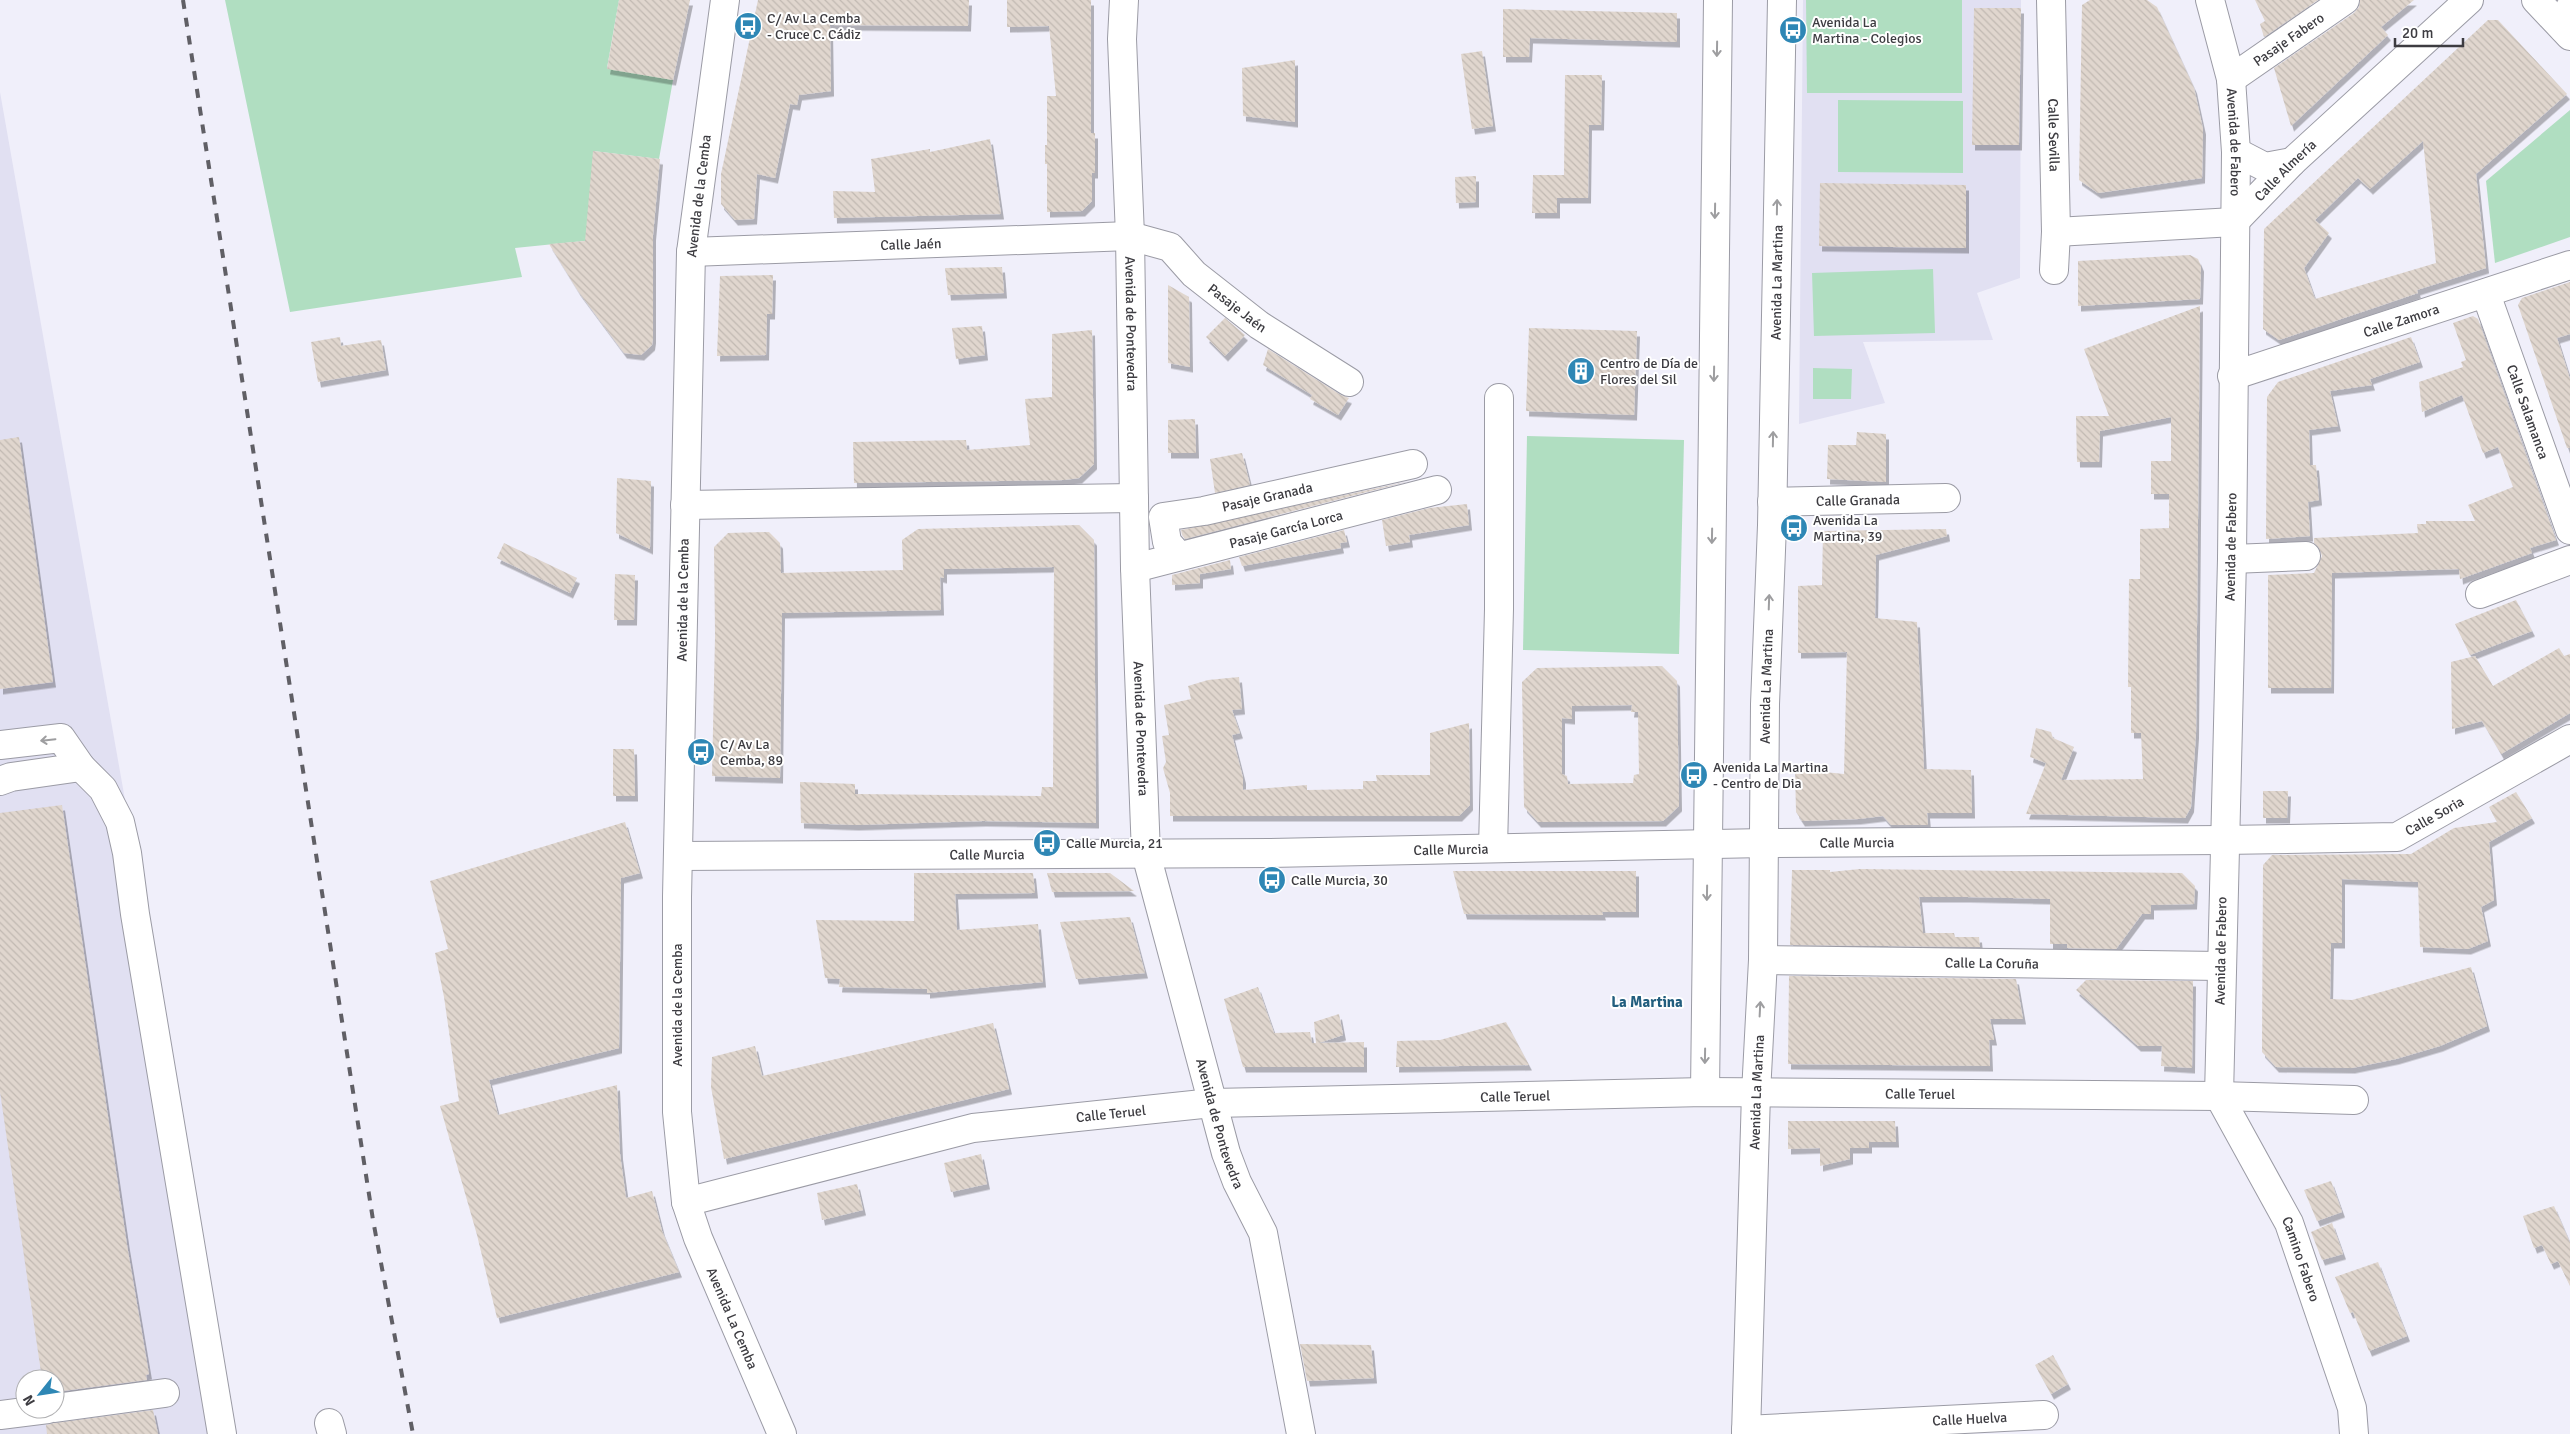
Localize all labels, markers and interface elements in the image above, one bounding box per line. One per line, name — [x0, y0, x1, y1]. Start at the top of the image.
street label: Pasaje Fabero — [2250, 9, 2327, 70]
place label: C/ Av La Cemba - Cruce C. Cádiz — [767, 10, 861, 43]
bus stop icon: C/ Av La Cemba - Cruce C. Cádiz — [733, 11, 763, 41]
place label: Avenida La Martina - Colegios — [1812, 14, 1922, 47]
bus stop icon: Avenida La Martina - Colegios — [1778, 15, 1808, 45]
scale bar — [2395, 15, 2462, 47]
text: 20 m — [2402, 24, 2433, 42]
one-way arrow — [1712, 40, 1722, 56]
street label: Avenida de Fabero — [2223, 87, 2245, 197]
street label: Calle Sevilla — [2045, 98, 2063, 172]
street label: Avenida de la Cemba — [683, 134, 715, 258]
street label: Calle Almería — [2250, 136, 2320, 205]
one-way arrow — [1772, 199, 1781, 215]
one-way arrow — [1711, 203, 1720, 219]
street label: Avenida La Martina — [1767, 225, 1786, 340]
street label: Calle Jaén — [880, 234, 942, 254]
street label: Avenida de Pontevedra — [1122, 256, 1141, 391]
street label: Pasaje Jaén — [1205, 280, 1270, 336]
street label: Calle Zamora — [2361, 300, 2441, 341]
place label: Centro de Día de Flores del Sil — [1600, 355, 1698, 388]
building icon: Centro de Día de Flores del Sil — [1566, 356, 1596, 386]
street label: Calle Salamanca — [2503, 362, 2553, 461]
one-way arrow — [1709, 365, 1718, 381]
one-way arrow — [1768, 431, 1778, 448]
street label: Pasaje Granada — [1220, 478, 1314, 515]
street label: Calle Granada — [1816, 491, 1900, 509]
street label: Avenida de Fabero — [2222, 493, 2240, 601]
street label: Pasaje García Lorca — [1227, 506, 1345, 552]
place label: Avenida La Martina, 39 — [1813, 512, 1882, 545]
bus stop icon: Avenida La Martina, 39 — [1779, 513, 1809, 543]
one-way arrow — [1707, 528, 1717, 544]
street label: Avenida de la Cemba — [673, 538, 693, 662]
one-way arrow — [1764, 594, 1774, 610]
street label: Avenida La Martina — [1756, 628, 1776, 744]
street label: Avenida de Pontevedra — [1130, 661, 1152, 796]
one-way arrow — [40, 735, 56, 745]
place label: C/ Av La Cemba, 89 — [720, 736, 783, 769]
bus stop icon: C/ Av La Cemba, 89 — [686, 737, 716, 767]
place label: Avenida La Martina - Centro de Dia — [1713, 759, 1828, 792]
bus stop icon: Avenida La Martina - Centro de Dia — [1679, 760, 1709, 790]
street label: Calle Soria — [2402, 792, 2467, 839]
bus stop icon: Calle Murcia, 21 — [1032, 828, 1062, 858]
street label: Calle Murcia — [1819, 834, 1894, 851]
place label: Calle Murcia, 21 — [1066, 835, 1163, 852]
street label: Calle Murcia — [1413, 840, 1489, 859]
street label: Calle Murcia — [949, 846, 1025, 863]
bus stop icon: Calle Murcia, 30 — [1257, 865, 1287, 895]
place label: Calle Murcia, 30 — [1291, 872, 1388, 889]
one-way arrow — [1702, 885, 1712, 901]
street label: Avenida de Fabero — [2212, 897, 2230, 1005]
street label: Avenida de la Cemba — [669, 943, 686, 1067]
street label: Calle La Coruña — [1945, 954, 2039, 972]
district label: La Martina — [1611, 993, 1683, 1011]
one-way arrow — [1756, 1002, 1765, 1018]
street label: Avenida La Martina — [1746, 1034, 1768, 1150]
one-way arrow — [1700, 1048, 1710, 1064]
street label: Avenida de Pontevedra — [1193, 1057, 1248, 1192]
street label: Calle Teruel — [1885, 1085, 1955, 1102]
street label: Calle Teruel — [1480, 1087, 1551, 1106]
street label: Calle Teruel — [1075, 1101, 1147, 1126]
street label: Camino Fabero — [2278, 1213, 2324, 1304]
street label: Avenida La Cemba — [703, 1265, 762, 1372]
north arrow — [15, 1369, 65, 1419]
text: N — [19, 1392, 39, 1409]
street label: Calle Huelva — [1932, 1408, 2008, 1429]

